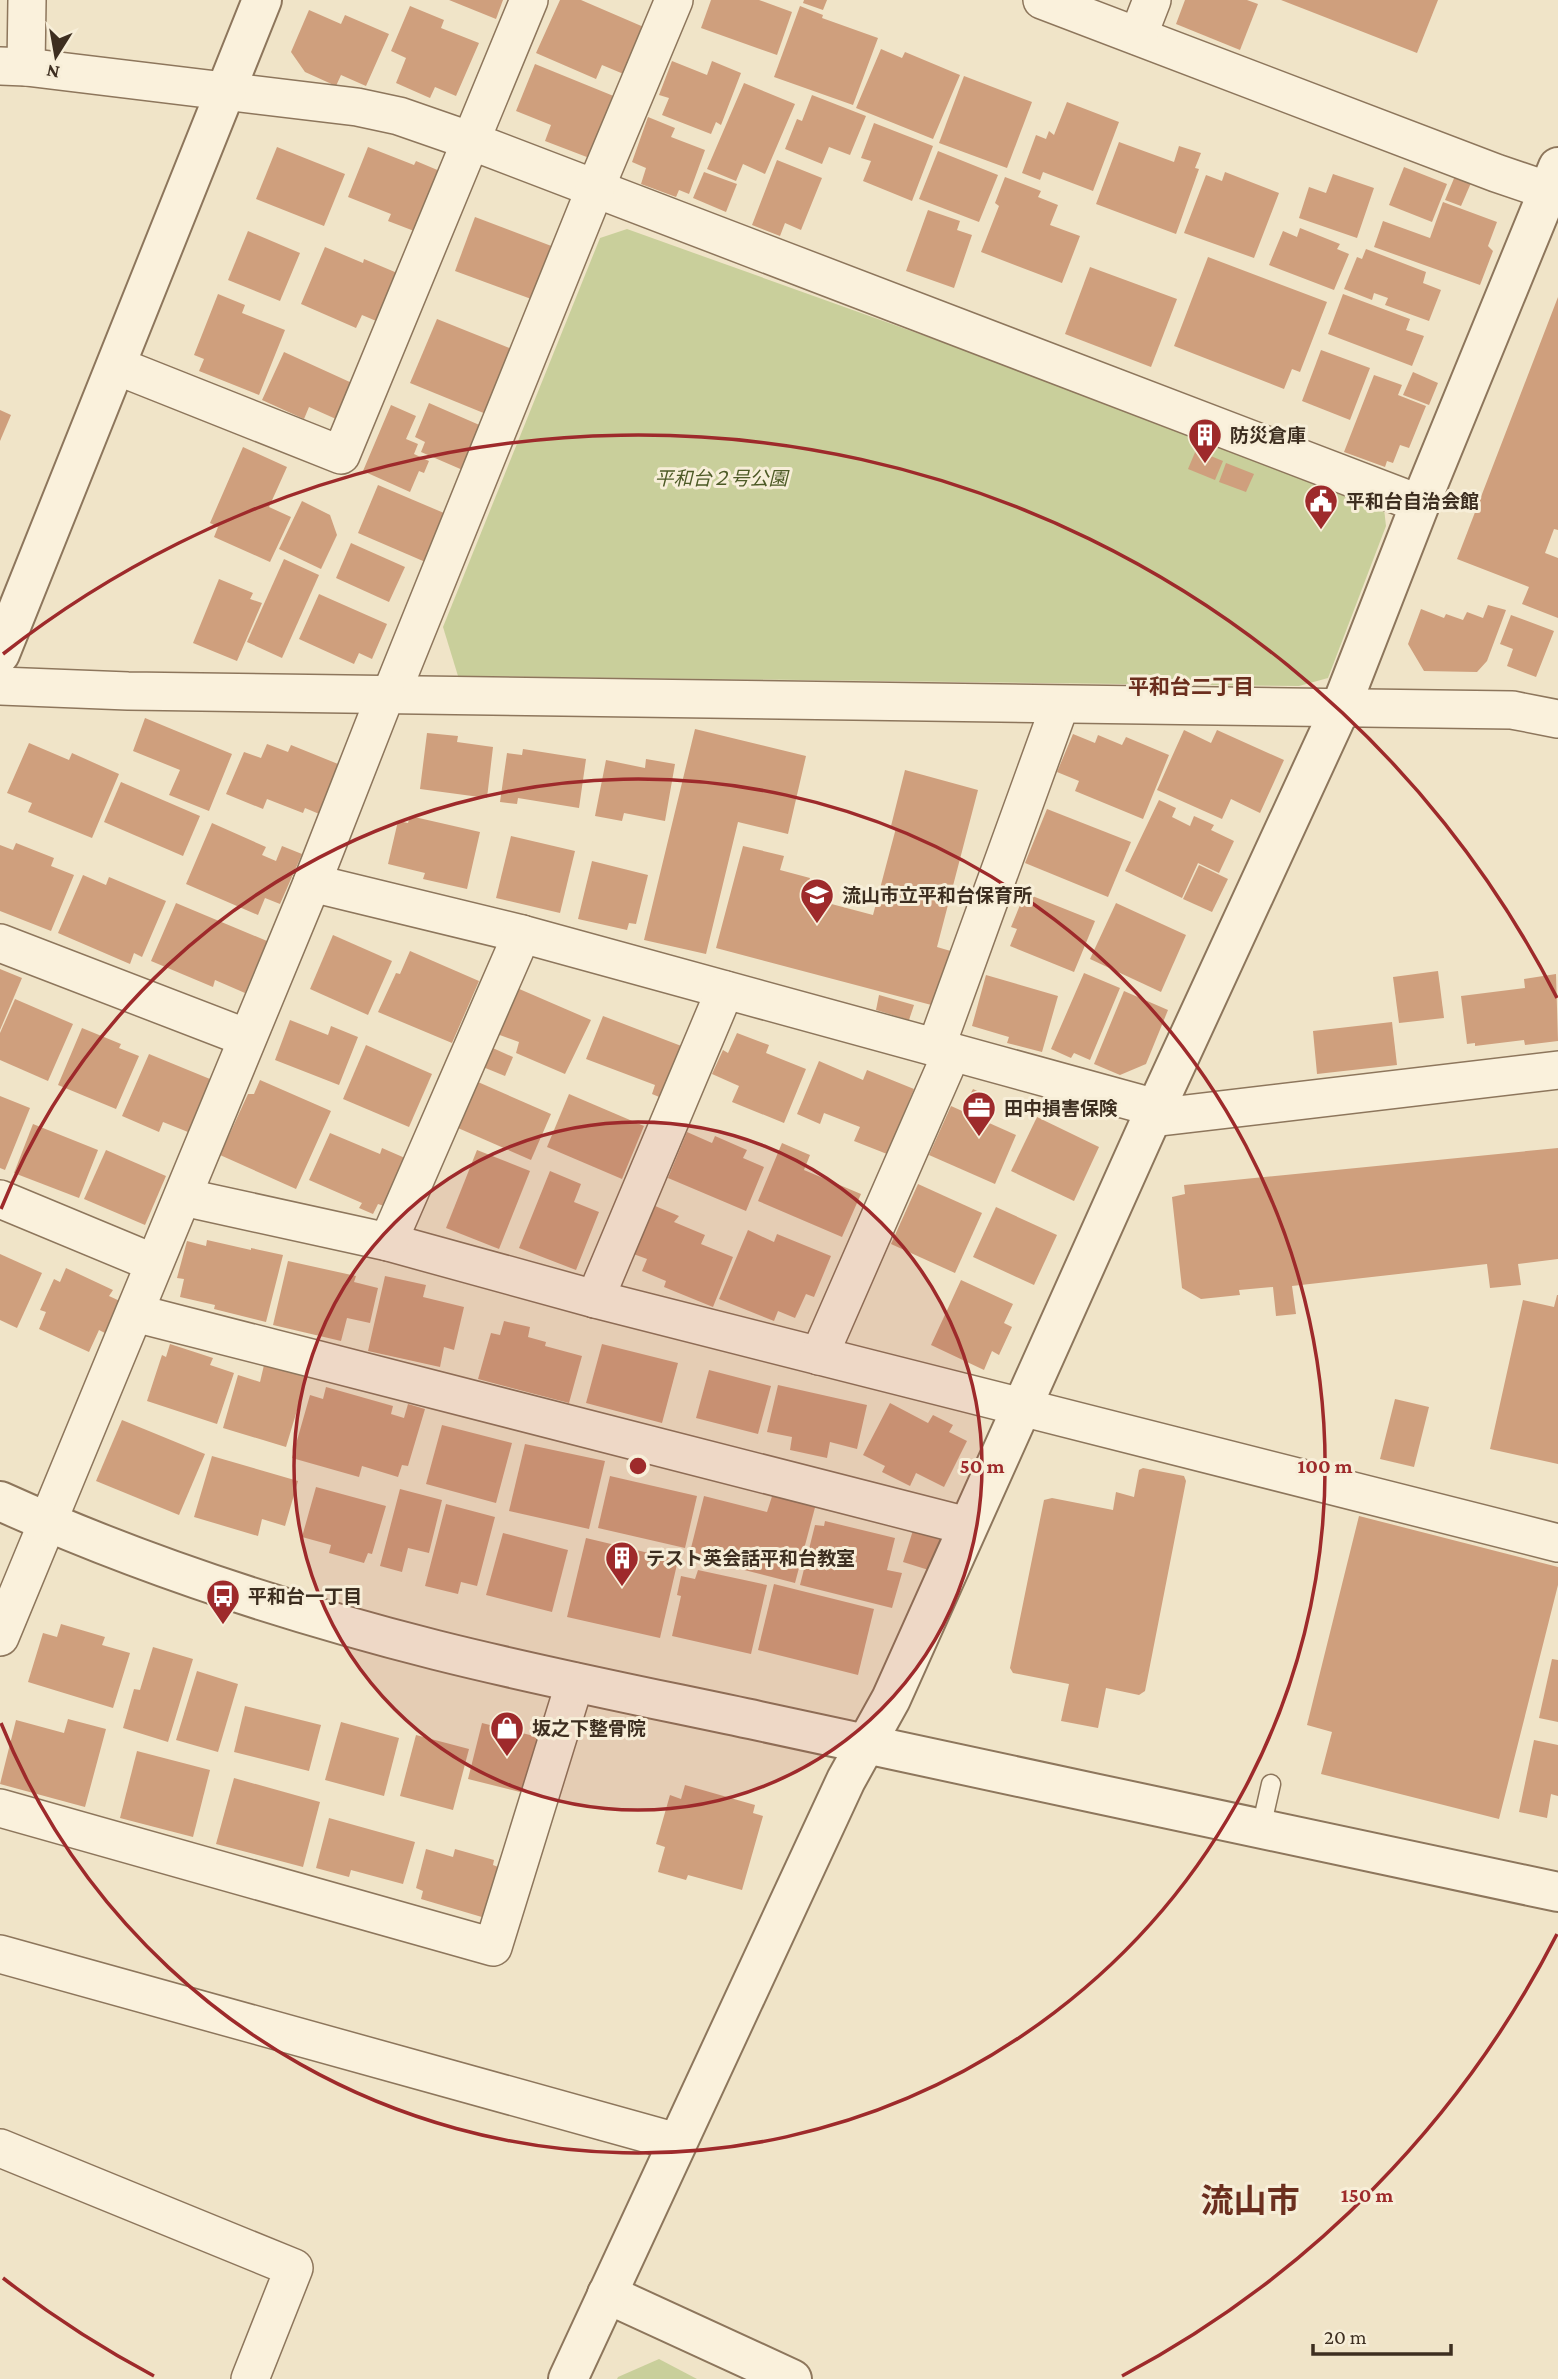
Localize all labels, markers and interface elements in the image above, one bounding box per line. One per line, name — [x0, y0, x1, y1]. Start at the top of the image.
north arrow — [21, 21, 91, 91]
text: N — [44, 61, 61, 84]
building icon: 防災倉庫 — [1186, 416, 1224, 465]
place label: 防災倉庫 — [1230, 425, 1306, 446]
park label: 平和台２号公園 — [654, 468, 790, 489]
public building icon: 平和台自治会館 — [1302, 482, 1340, 531]
place label: 平和台自治会館 — [1346, 491, 1479, 512]
district label: 平和台二丁目 — [1128, 675, 1254, 699]
school or university icon: 流山市立平和台保育所 — [798, 876, 836, 925]
place label: 流山市立平和台保育所 — [842, 885, 1032, 906]
office icon: 田中損害保険 — [960, 1089, 998, 1138]
place label: 田中損害保険 — [1004, 1098, 1118, 1119]
centre of rings — [626, 1454, 650, 1478]
text: 50 m — [960, 1454, 1005, 1478]
text: 100 m — [1297, 1454, 1353, 1478]
building icon: テスト英会話平和台教室 — [603, 1539, 641, 1588]
place label: テスト英会話平和台教室 — [646, 1548, 855, 1569]
bus stop icon: 平和台一丁目 — [204, 1577, 242, 1626]
place label: 平和台一丁目 — [248, 1586, 362, 1607]
shop icon: 坂之下整骨院 — [488, 1709, 526, 1758]
place label: 坂之下整骨院 — [532, 1718, 646, 1739]
district label: 流山市 — [1201, 2182, 1300, 2219]
text: 150 m — [1341, 2183, 1394, 2207]
scale bar — [1313, 2312, 1451, 2356]
text: 20 m — [1324, 2325, 1367, 2349]

